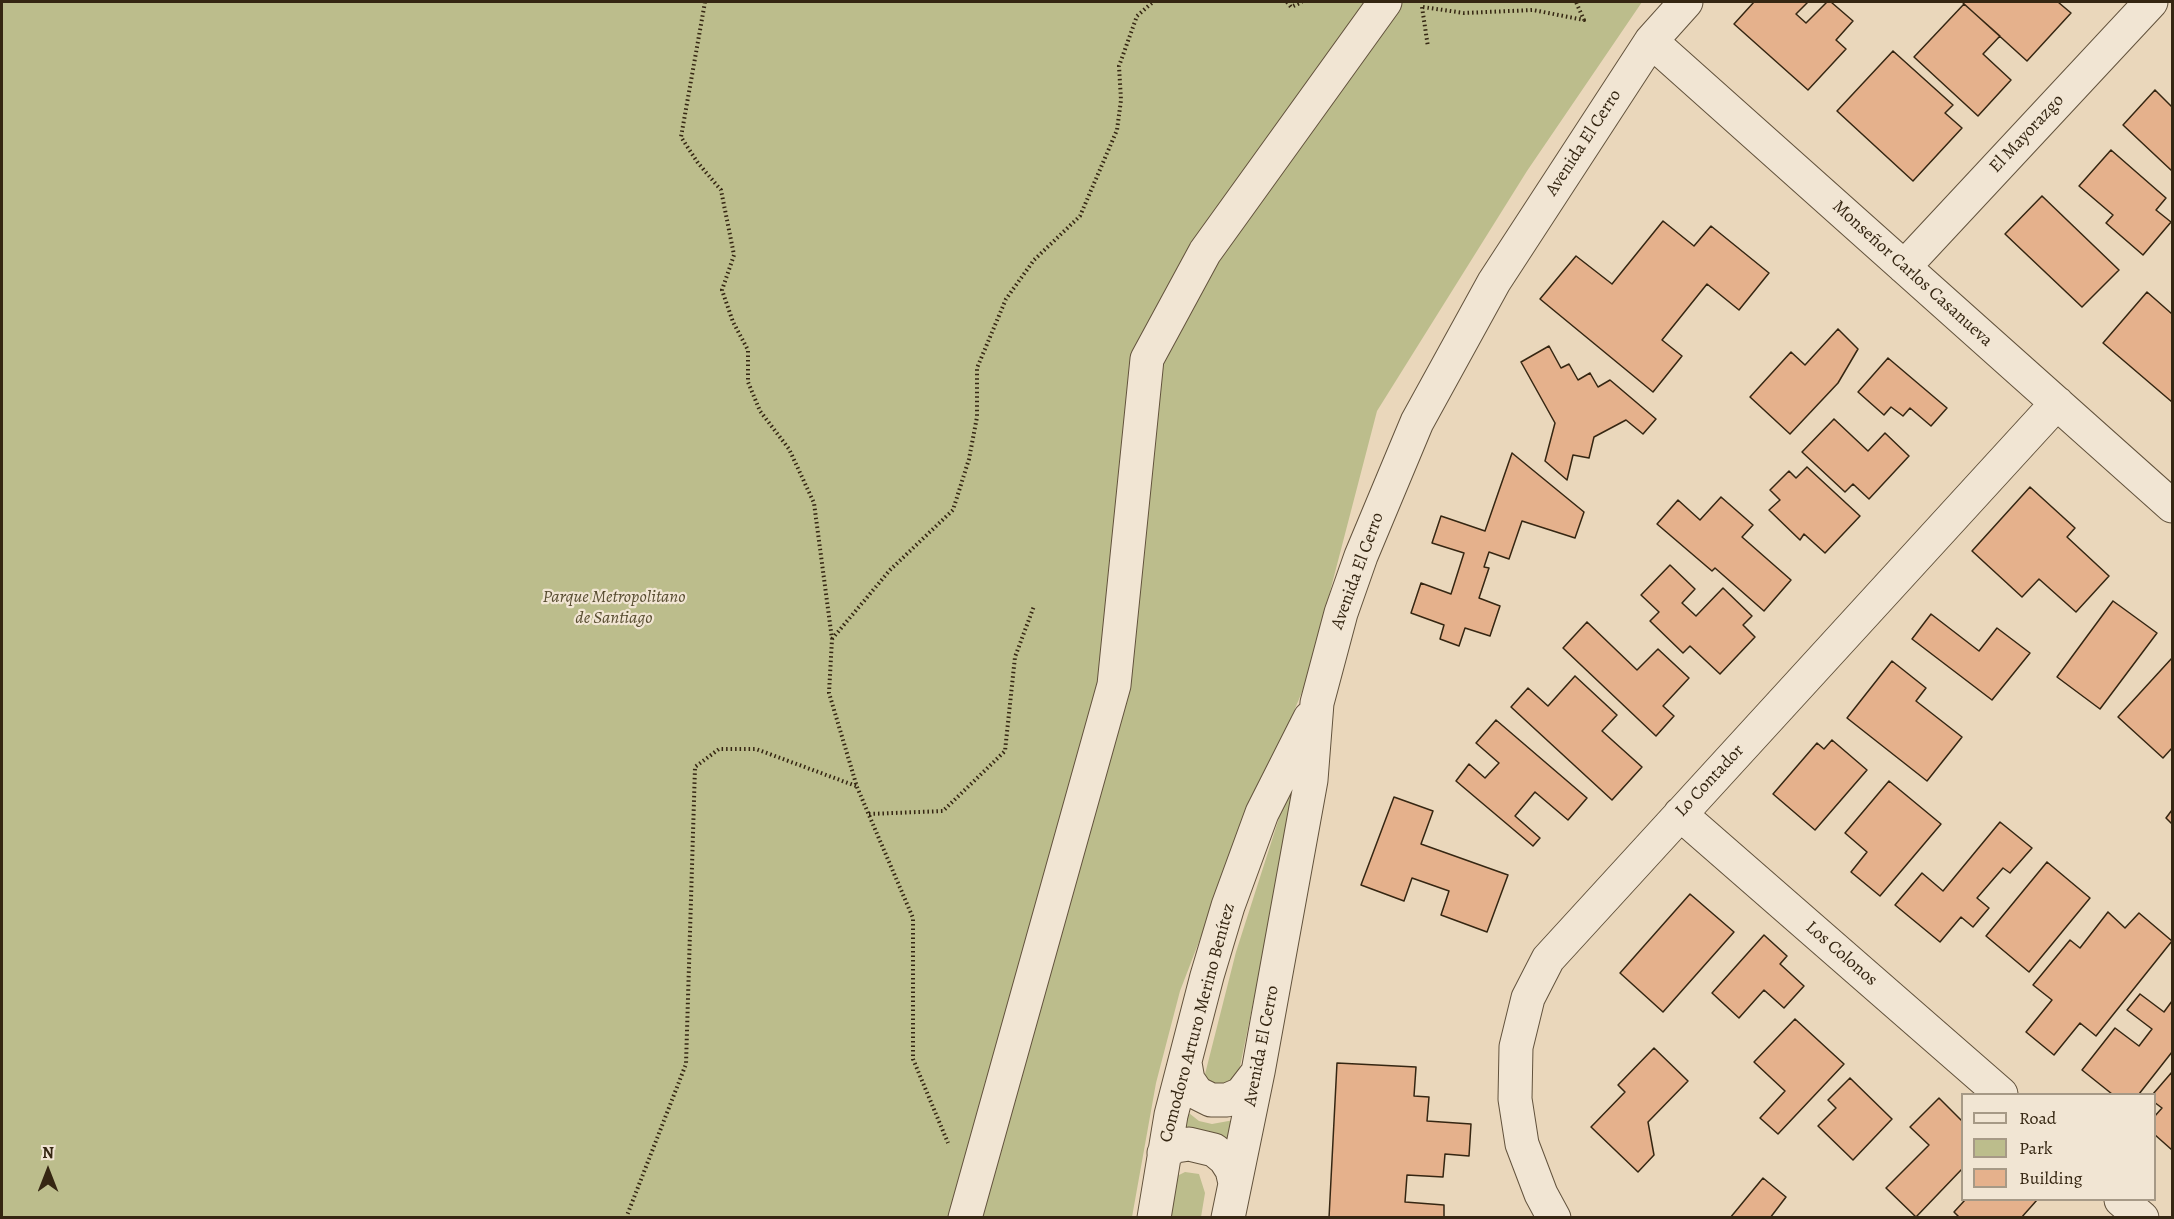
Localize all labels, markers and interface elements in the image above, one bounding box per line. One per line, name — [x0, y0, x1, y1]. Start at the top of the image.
street label: Avenida El Cerro — [1542, 86, 1626, 200]
street label: El Mayorazgo — [1985, 90, 2069, 178]
street label: Monseñor Carlos Casanueva — [1827, 196, 1997, 352]
street label: Avenida El Cerro — [1327, 510, 1389, 632]
park label: Parque Metropolitano de Santiago — [543, 587, 685, 630]
street label: Lo Contador — [1671, 740, 1749, 822]
street label: Comodoro Arturo Merino Benítez — [1156, 901, 1240, 1145]
street label: Los Colonos — [1801, 917, 1881, 991]
street label: Avenida El Cerro — [1240, 984, 1284, 1108]
legend — [1961, 1093, 2156, 1201]
text: Road — [2019, 1106, 2056, 1130]
text: Park — [2019, 1136, 2053, 1160]
north arrow — [18, 1141, 78, 1201]
text: N — [42, 1142, 54, 1164]
text: Building — [2019, 1166, 2083, 1190]

